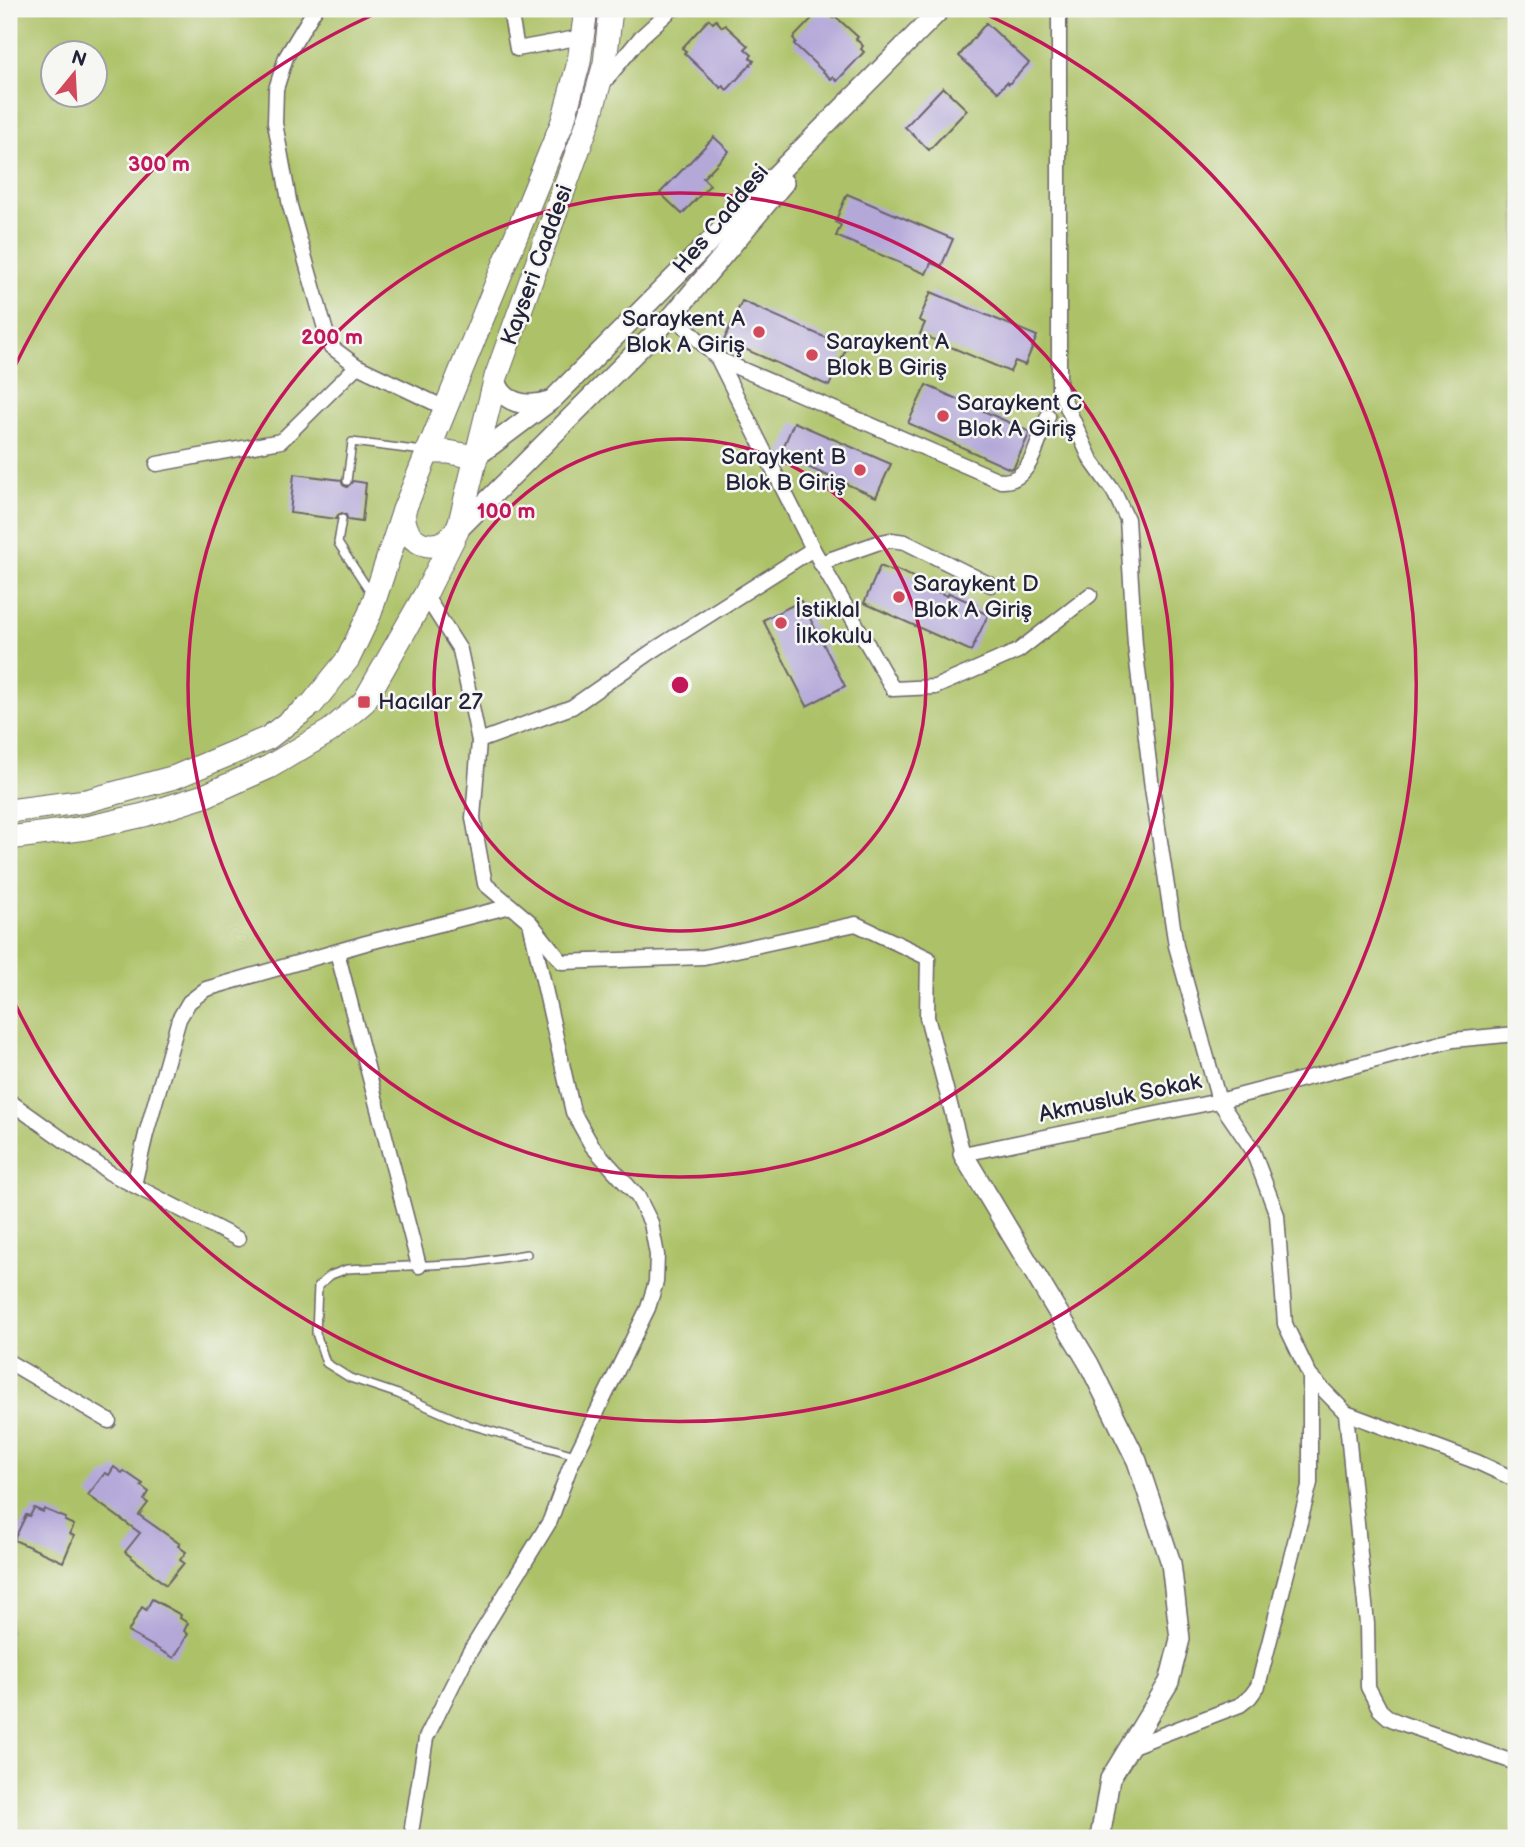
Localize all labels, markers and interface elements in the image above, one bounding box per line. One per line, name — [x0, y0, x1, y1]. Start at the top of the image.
north arrow — [38, 38, 108, 108]
text: N — [68, 46, 89, 72]
text: 300 m — [128, 152, 190, 177]
street label: Hes Caddesi — [667, 159, 775, 279]
street label: Kayseri Caddesi — [495, 181, 579, 349]
place label: Saraykent A Blok A Giriş — [622, 305, 746, 359]
marker: Saraykent A Blok A Giriş — [751, 324, 767, 340]
text: 200 m — [301, 325, 363, 350]
place label: Saraykent A Blok B Giriş — [826, 328, 950, 382]
marker: Saraykent A Blok B Giriş — [804, 347, 820, 363]
place label: Saraykent C Blok A Giriş — [957, 389, 1082, 443]
marker: Saraykent C Blok A Giriş — [935, 408, 951, 424]
place label: Saraykent B Blok B Giriş — [721, 443, 846, 497]
marker: Saraykent B Blok B Giriş — [852, 462, 868, 478]
text: 100 m — [477, 499, 535, 524]
place label: Saraykent D Blok A Giriş — [913, 570, 1039, 624]
marker: Saraykent D Blok A Giriş — [891, 589, 907, 605]
place label: İstiklal İlkokulu — [795, 596, 873, 650]
marker: İstiklal İlkokulu — [773, 615, 789, 631]
centre of rings — [668, 673, 692, 697]
place label: Hacılar 27 — [378, 688, 484, 716]
marker: Hacılar 27 — [356, 694, 372, 710]
street label: Akmusluk Sokak — [1036, 1067, 1205, 1129]

